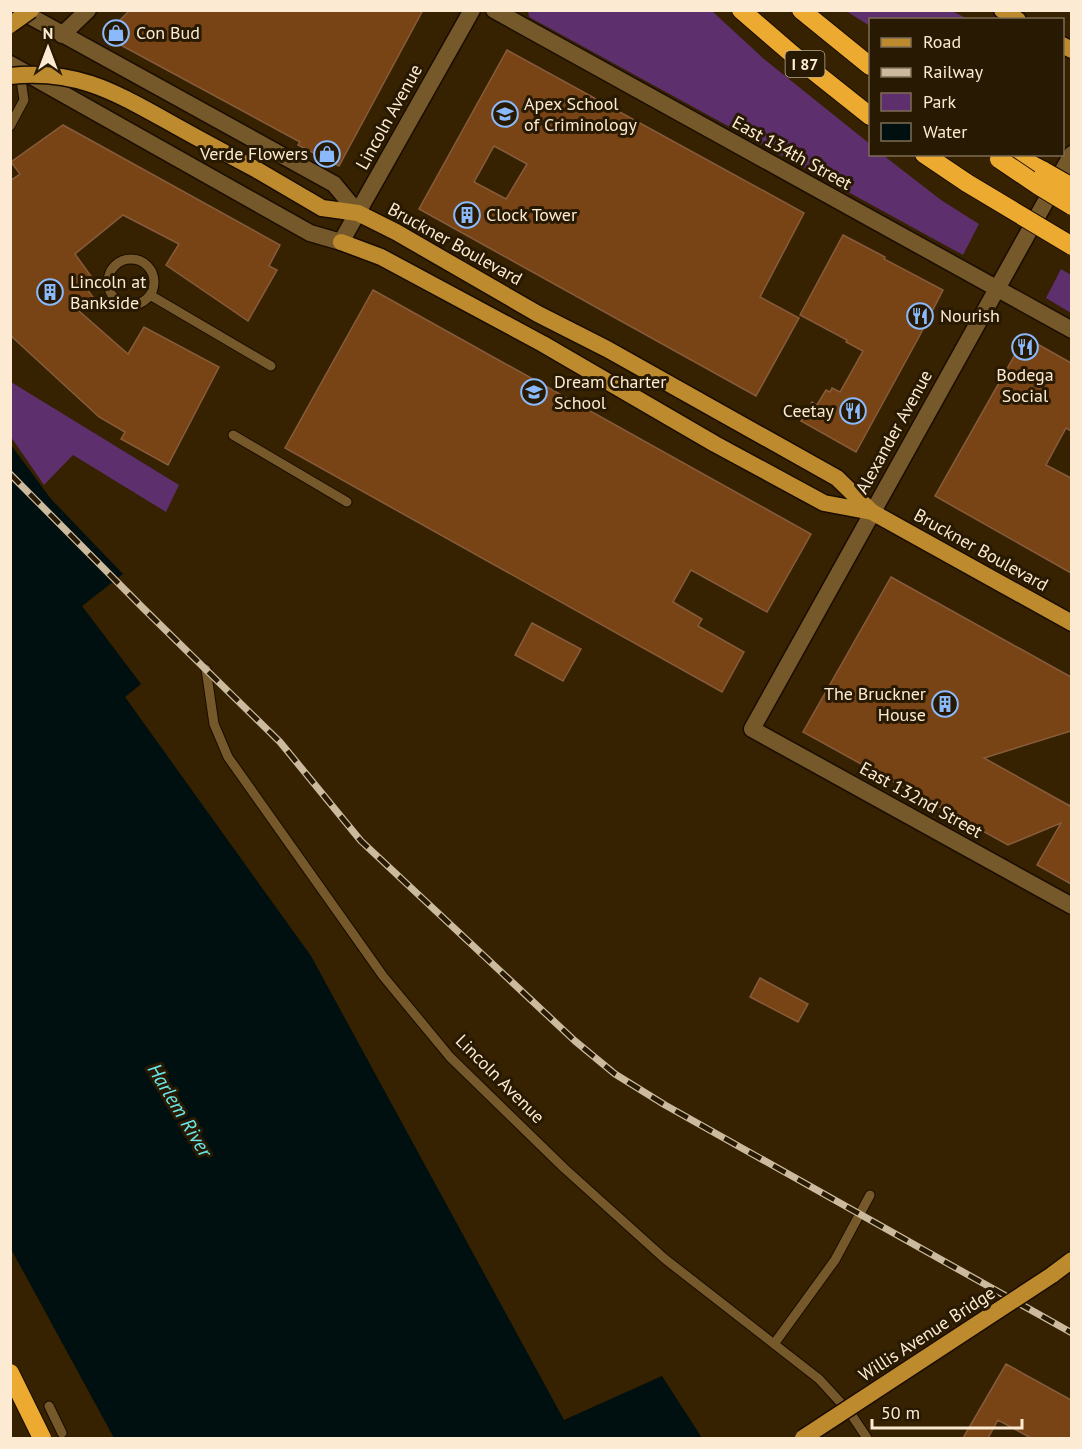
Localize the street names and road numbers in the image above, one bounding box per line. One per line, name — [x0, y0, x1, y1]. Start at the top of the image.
road number: I 87 — [786, 51, 824, 77]
street label: Lincoln Avenue — [350, 60, 427, 173]
street label: East 134th Street — [728, 110, 856, 195]
street label: Bruckner Boulevard — [384, 197, 527, 290]
street label: Alexander Avenue — [850, 366, 937, 498]
street label: Bruckner Boulevard — [910, 503, 1053, 596]
street label: East 132nd Street — [856, 756, 987, 843]
street label: Lincoln Avenue — [451, 1029, 550, 1128]
street label: Willis Avenue Bridge — [854, 1281, 999, 1386]

